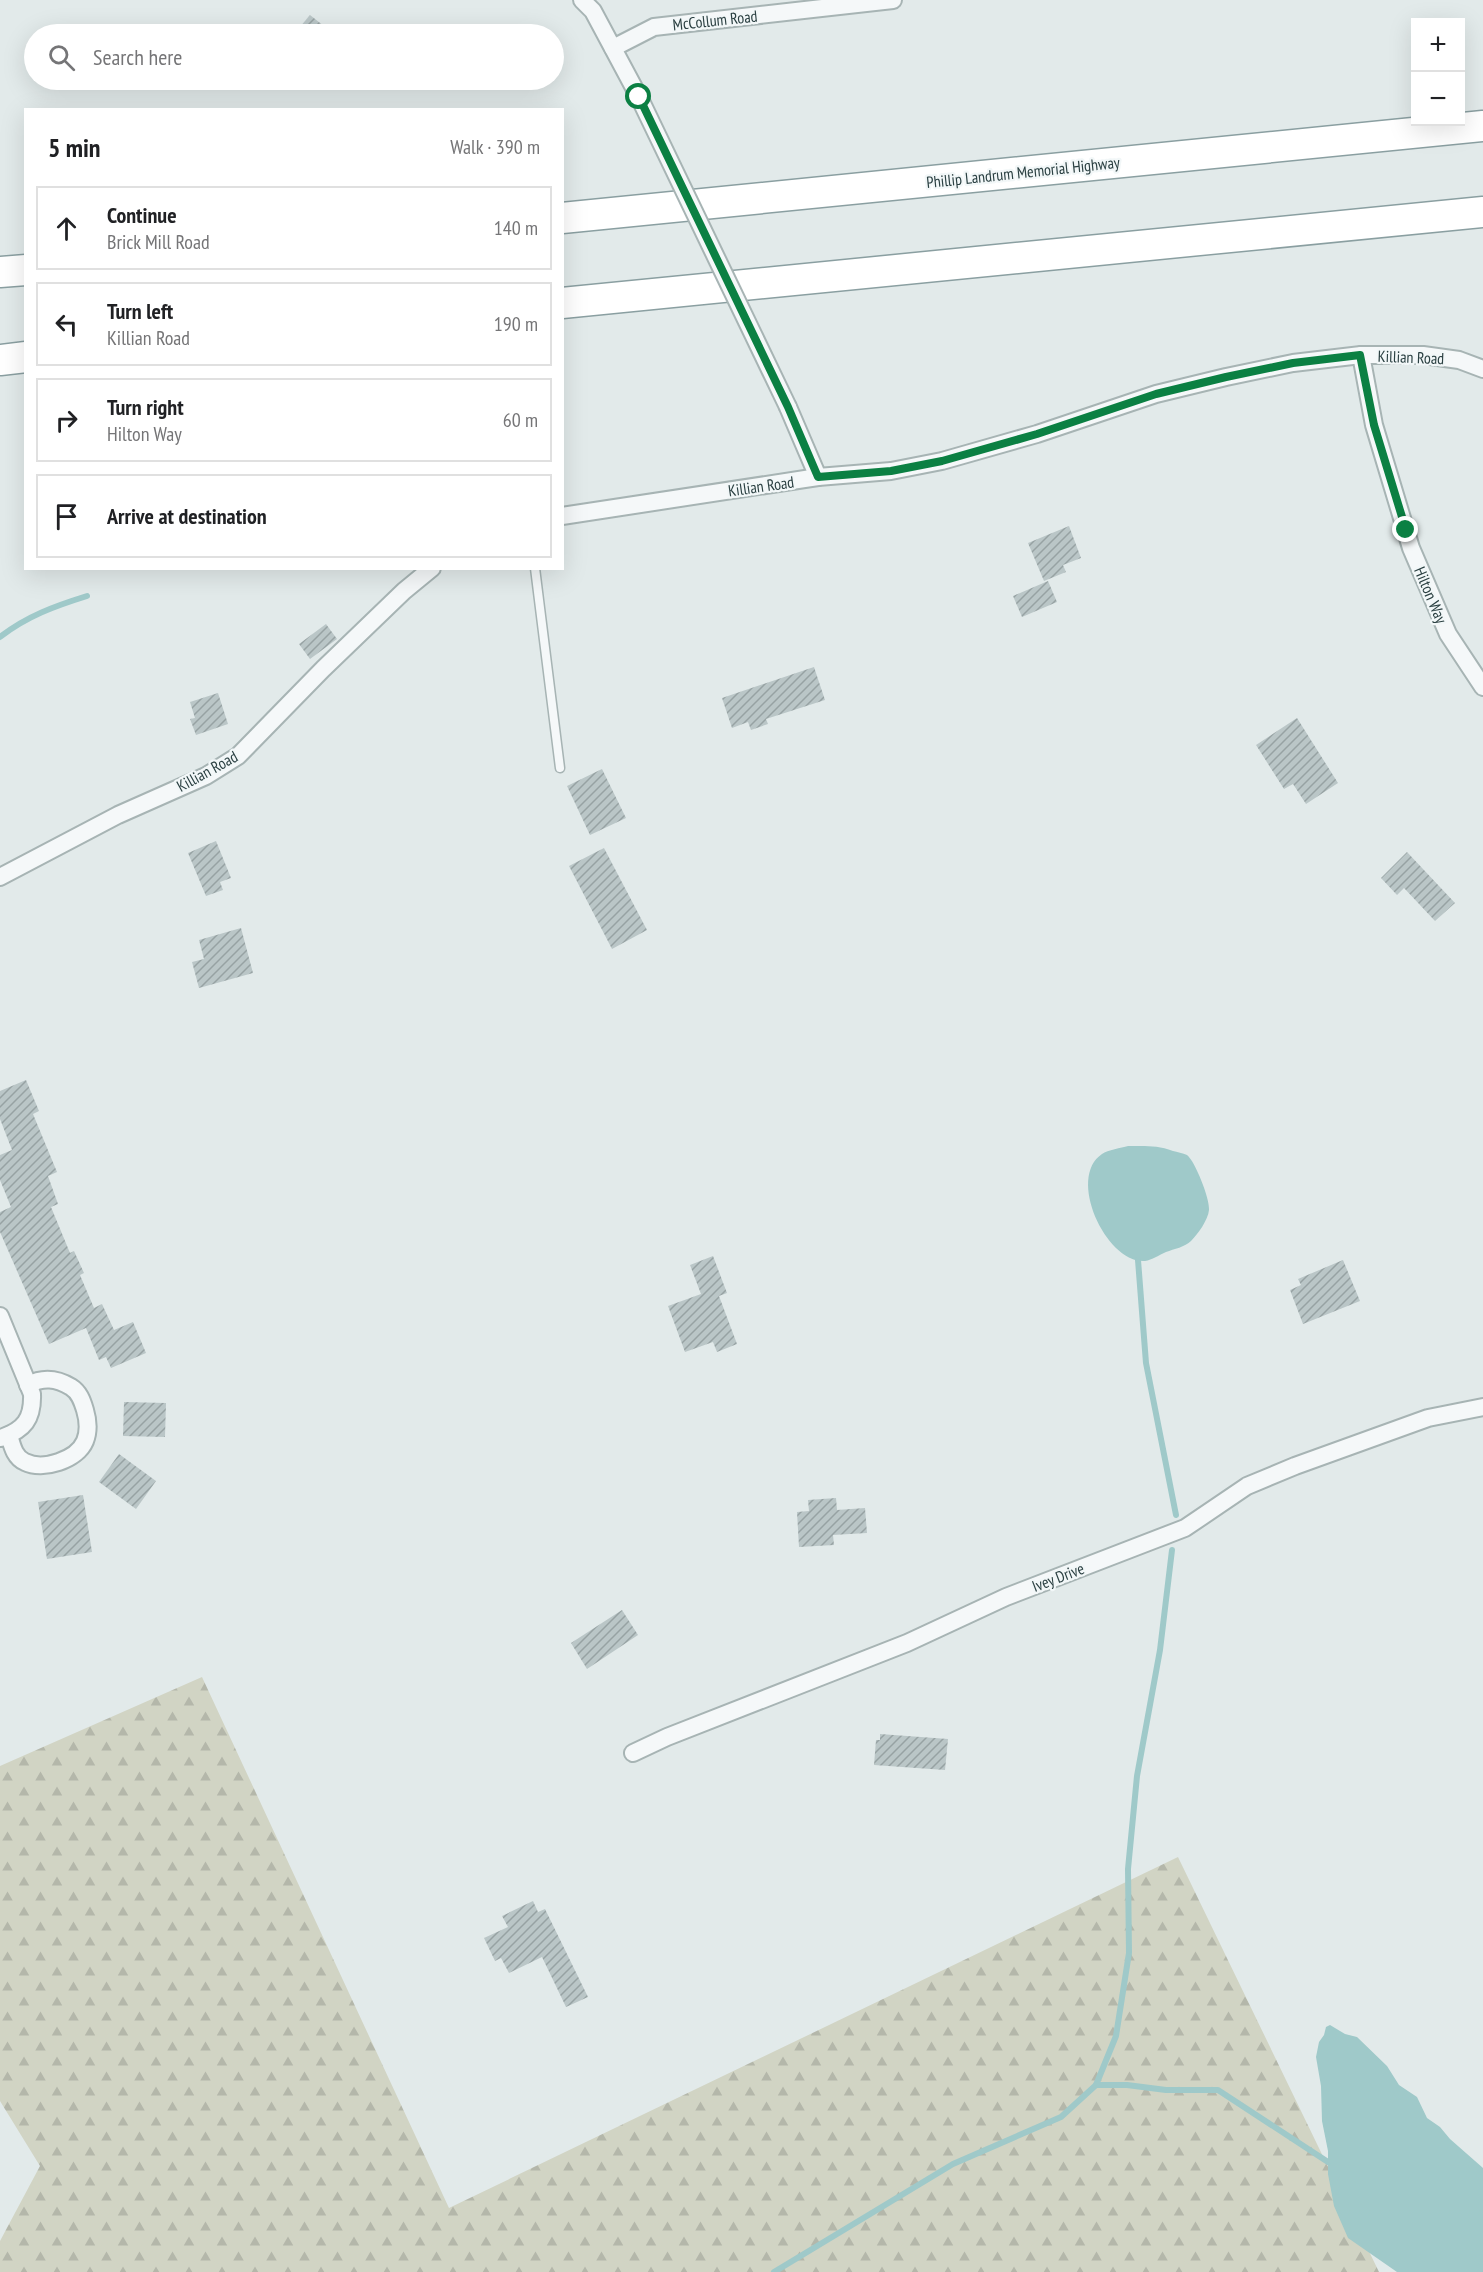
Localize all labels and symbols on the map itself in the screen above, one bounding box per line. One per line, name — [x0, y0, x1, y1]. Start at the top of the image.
street label: McCollum Road — [672, 6, 758, 34]
route start — [625, 83, 651, 109]
street label: Phillip Landrum Memorial Highway — [925, 152, 1121, 192]
street label: Killian Road — [1377, 346, 1445, 368]
street label: Killian Road — [727, 471, 795, 501]
route end — [1392, 516, 1418, 542]
street label: Hilton Way — [1410, 564, 1452, 626]
street label: Killian Road — [173, 746, 241, 796]
street label: Ivey Drive — [1029, 1558, 1087, 1596]

